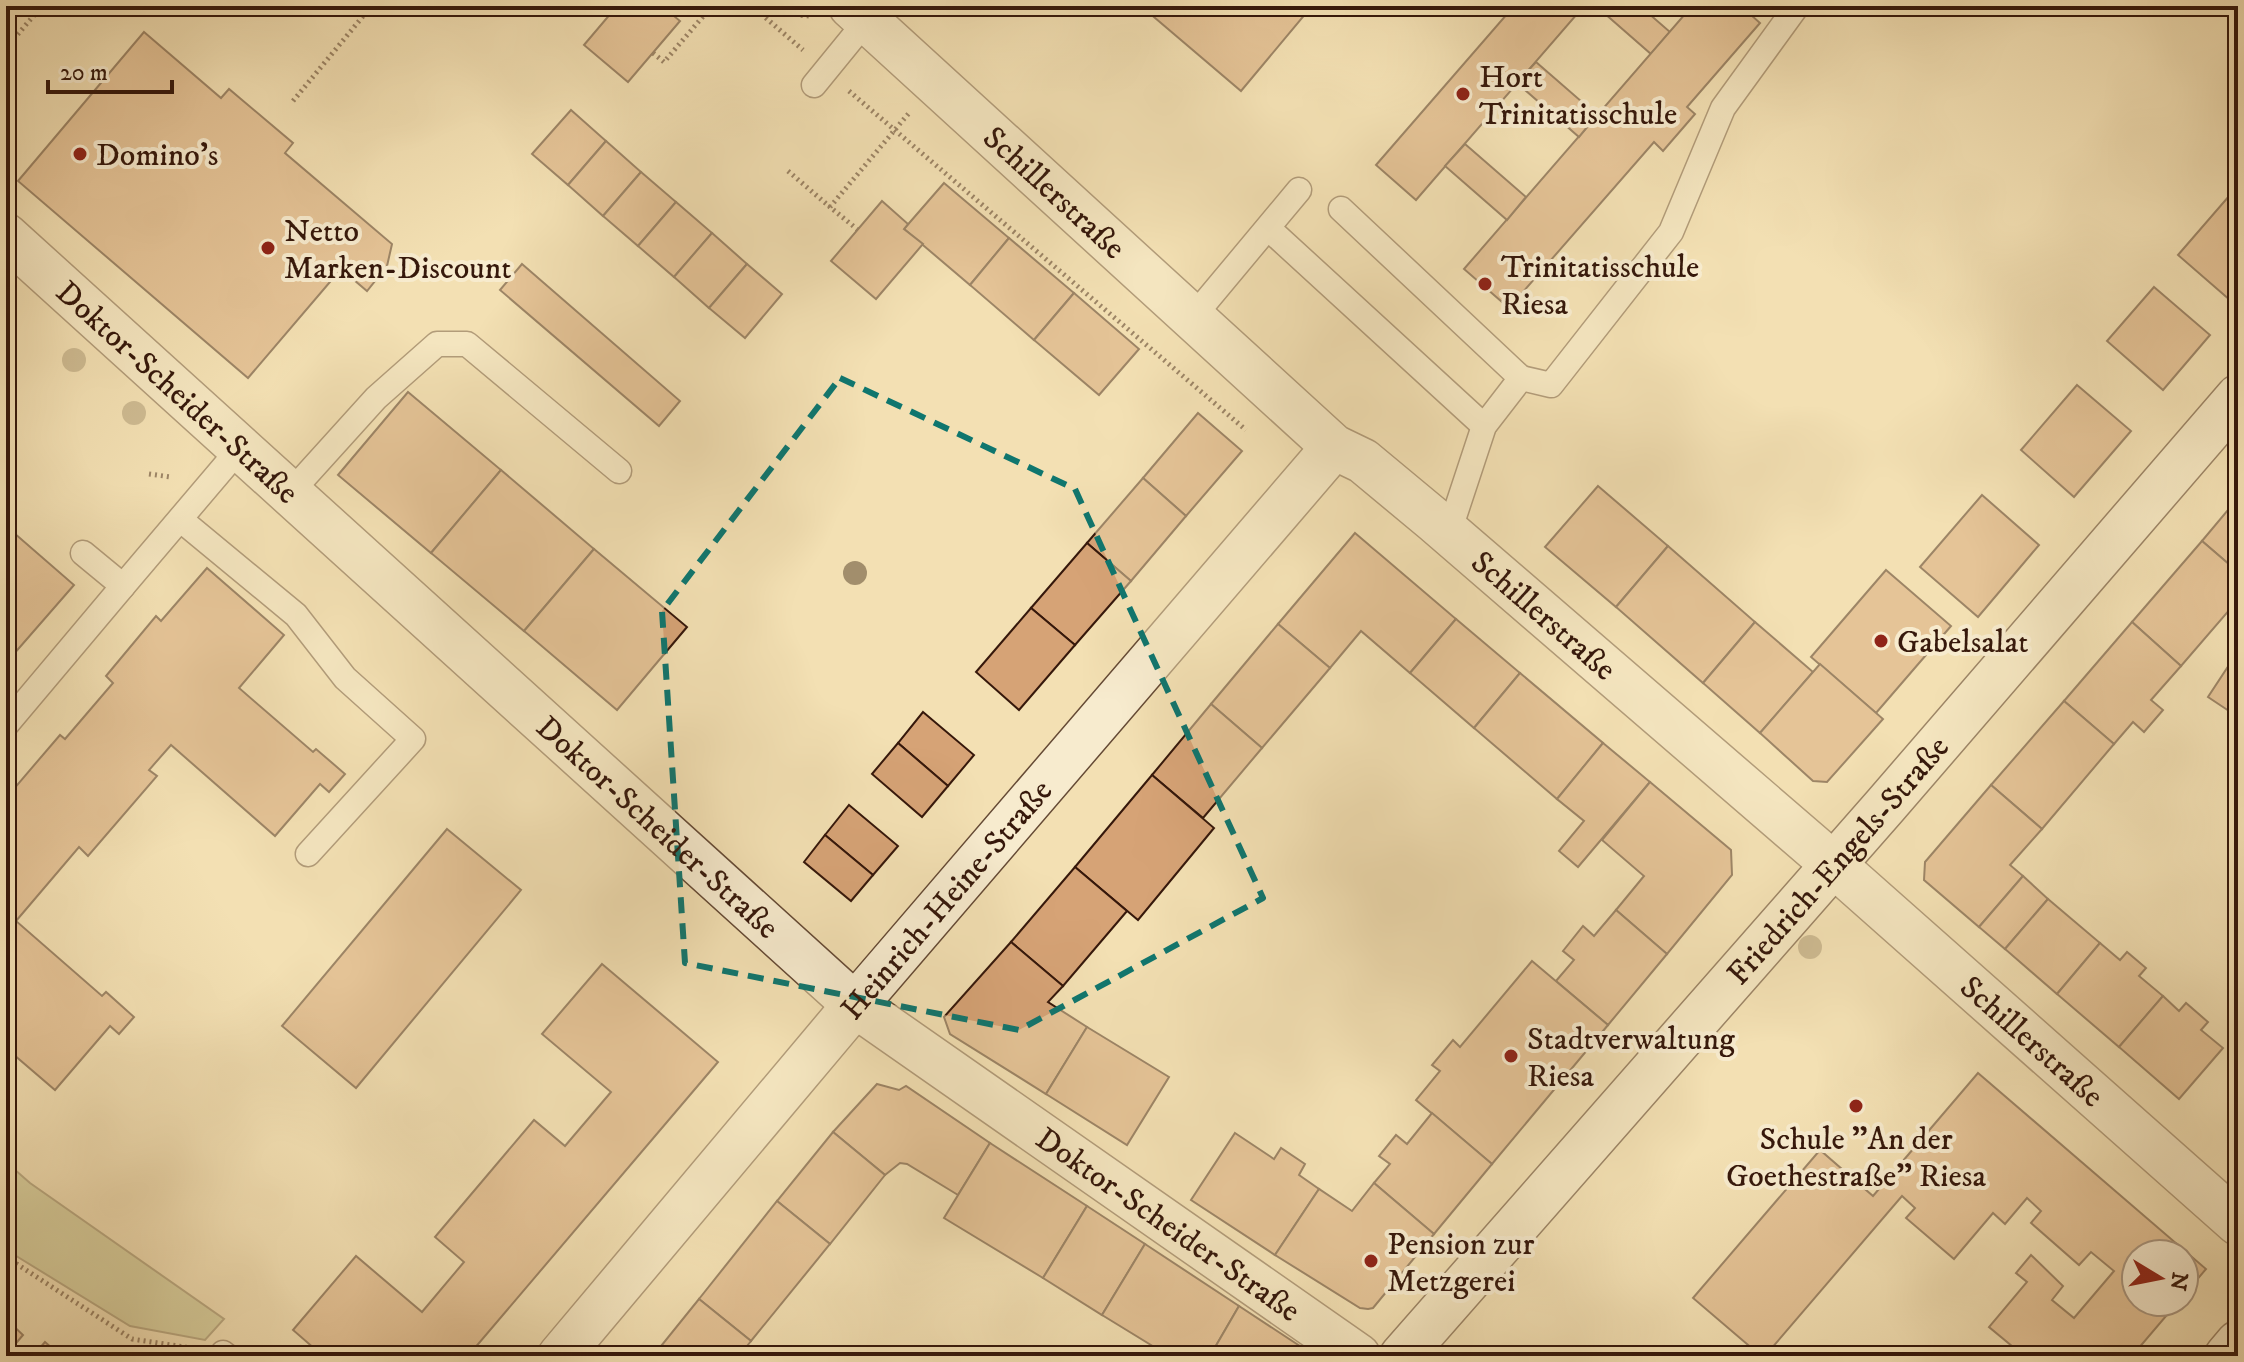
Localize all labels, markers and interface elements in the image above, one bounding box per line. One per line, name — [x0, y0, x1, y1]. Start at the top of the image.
scale bar — [48, 44, 172, 94]
text: 20 m — [60, 58, 108, 88]
place label: Hort Trinitatisschule — [1479, 58, 1677, 135]
marker: Hort Trinitatisschule — [1454, 85, 1472, 103]
street label: Schillerstraße — [974, 118, 1133, 269]
place label: Domino's — [96, 136, 218, 176]
marker: Domino's — [71, 145, 89, 163]
place label: Netto Marken-Discount — [284, 212, 512, 289]
marker: Netto Marken-Discount — [259, 239, 277, 257]
place label: Trinitatisschule Riesa — [1501, 248, 1699, 325]
street label: Doktor-Scheider-Straße — [47, 273, 306, 513]
marker: Trinitatisschule Riesa — [1476, 275, 1494, 293]
street label: Schillerstraße — [1462, 543, 1624, 690]
place label: Gabelsalat — [1897, 623, 2029, 663]
marker: Gabelsalat — [1872, 632, 1890, 650]
street label: Doktor-Scheider-Straße — [527, 708, 787, 948]
street label: Friedrich-Engels-Straße — [1719, 728, 1958, 994]
street label: Heinrich-Heine-Straße — [833, 772, 1062, 1029]
street label: Schillerstraße — [1951, 968, 2111, 1117]
place label: Stadtverwaltung Riesa — [1527, 1020, 1735, 1097]
marker: Stadtverwaltung Riesa — [1502, 1047, 1520, 1065]
marker: Schule "An der Goethestraße" Riesa — [1847, 1097, 1865, 1115]
street label: Doktor-Scheider-Straße — [1028, 1119, 1308, 1332]
place label: Schule "An der Goethestraße" Riesa — [1726, 1120, 1987, 1197]
place label: Pension zur Metzgerei — [1387, 1225, 1535, 1302]
north arrow — [2120, 1238, 2200, 1318]
marker: Pension zur Metzgerei — [1362, 1252, 1380, 1270]
text: N — [2163, 1270, 2193, 1292]

